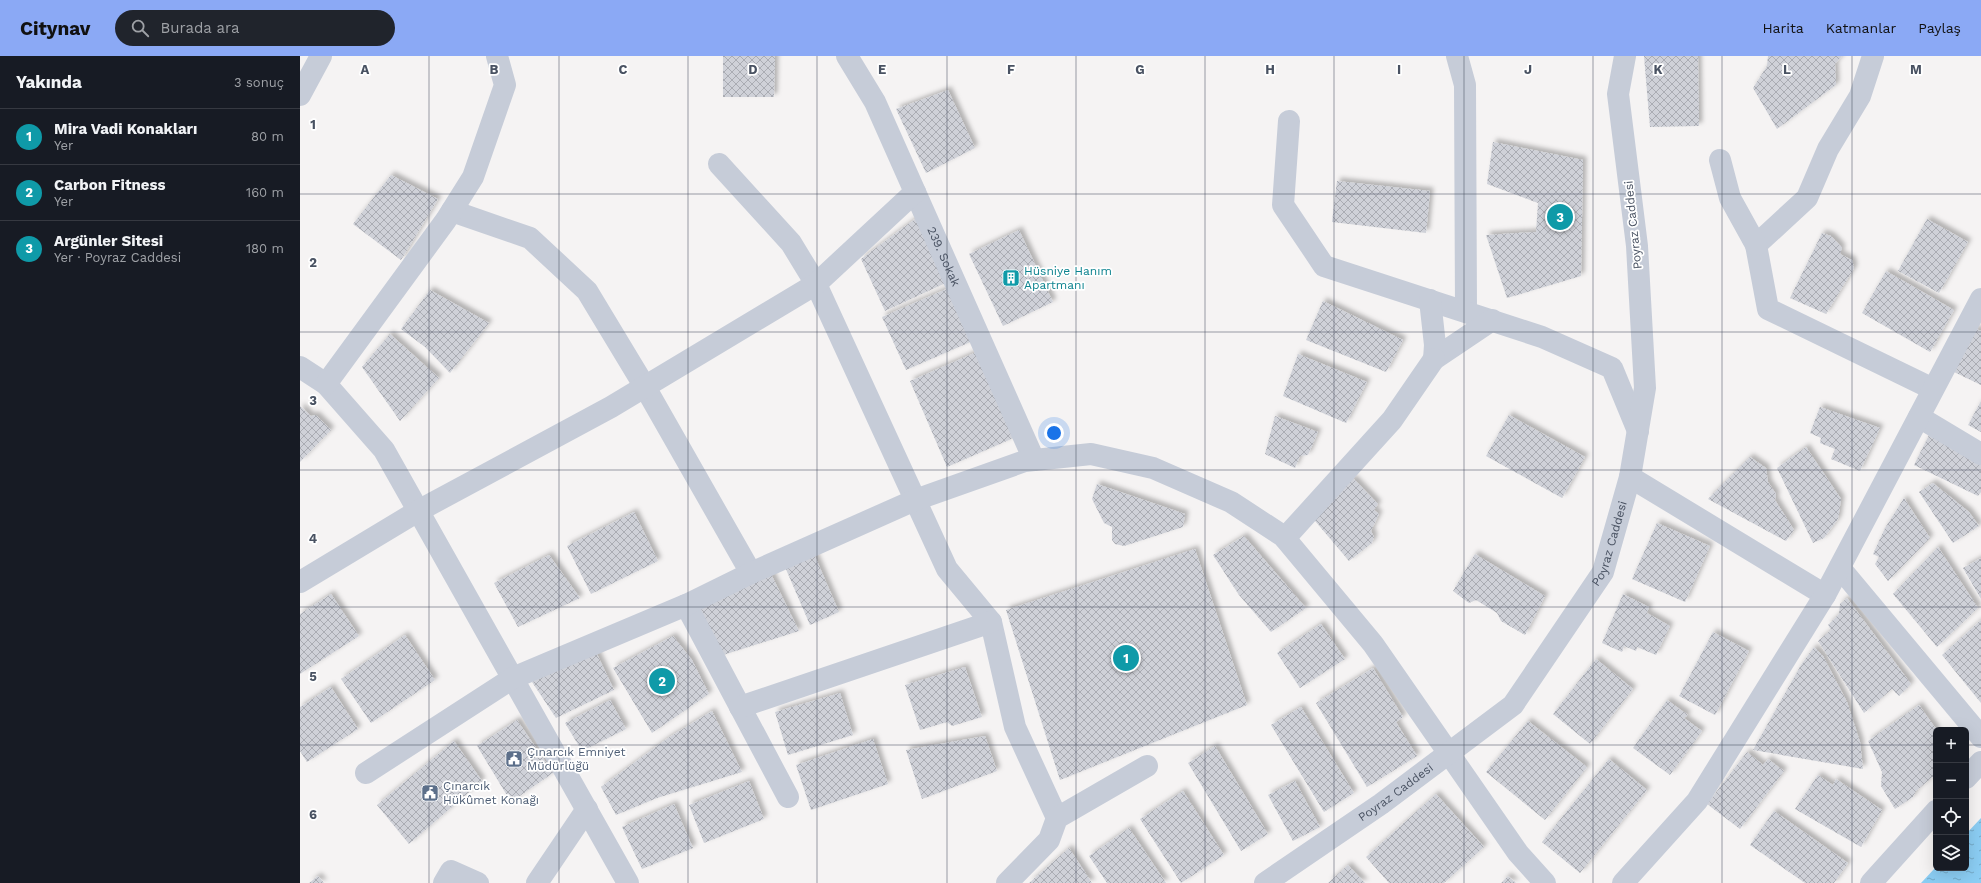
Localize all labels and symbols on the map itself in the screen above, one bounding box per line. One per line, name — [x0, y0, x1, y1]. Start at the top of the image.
text: A — [361, 62, 370, 77]
text: B — [490, 62, 499, 77]
text: C — [619, 62, 628, 77]
text: D — [748, 62, 758, 77]
text: E — [878, 62, 886, 77]
text: F — [1007, 62, 1015, 77]
text: G — [1135, 62, 1145, 77]
text: H — [1265, 62, 1275, 77]
text: I — [1397, 62, 1401, 77]
text: J — [1524, 62, 1532, 77]
text: K — [1653, 62, 1663, 77]
text: L — [1783, 62, 1791, 77]
text: M — [1910, 62, 1922, 77]
text: 1 — [310, 117, 316, 132]
street label: Poyraz Caddesi — [1621, 180, 1645, 270]
pin: 3 — [1547, 202, 1573, 232]
street label: 239. Sokak — [924, 225, 963, 289]
text: 2 — [309, 255, 317, 270]
place label: Hüsniye Hanım Apartmanı — [1024, 264, 1112, 292]
building icon: Hüsniye Hanım Apartmanı — [1001, 268, 1021, 288]
text: 3 — [309, 393, 317, 408]
your location — [1044, 423, 1064, 443]
street label: Poyraz Caddesi — [1589, 499, 1630, 589]
text: 4 — [309, 531, 318, 546]
pin: 1 — [1113, 643, 1139, 673]
pin: 2 — [649, 666, 675, 696]
text: 5 — [309, 669, 317, 684]
place label: Çınarcık Emniyet Müdürlüğü — [527, 745, 626, 773]
public building icon: Çınarcık Emniyet Müdürlüğü — [504, 749, 524, 769]
street label: Poyraz Caddesi — [1356, 760, 1436, 824]
place label: Çınarcık Hükûmet Konağı — [443, 779, 539, 807]
public building icon: Çınarcık Hükûmet Konağı — [420, 783, 440, 803]
text: 6 — [309, 807, 317, 822]

